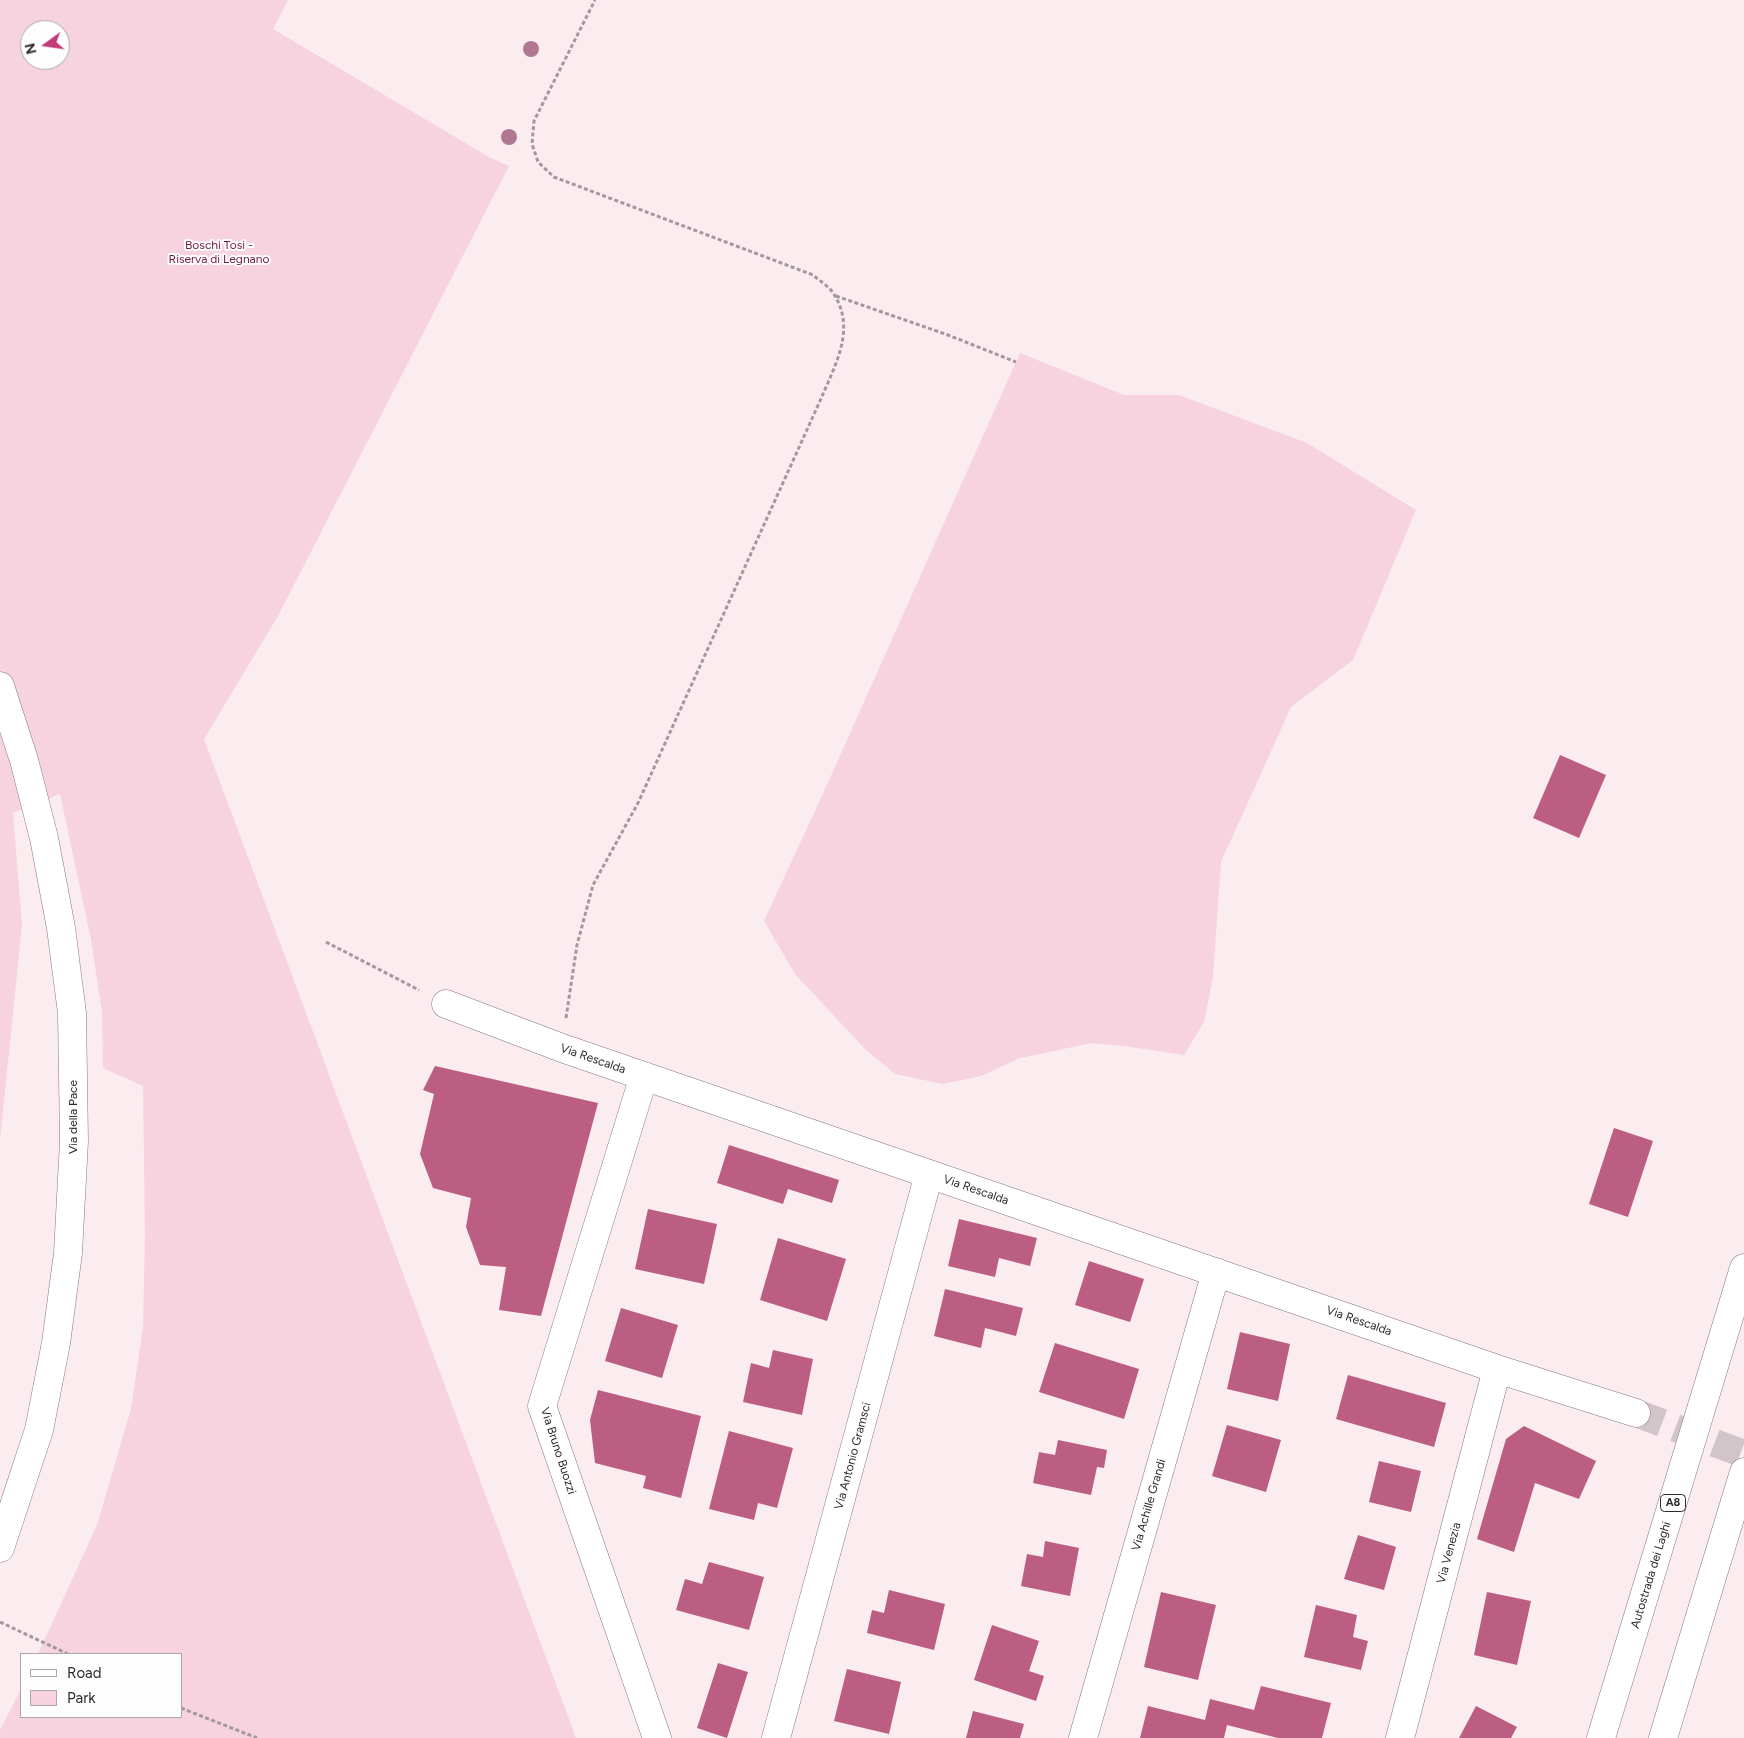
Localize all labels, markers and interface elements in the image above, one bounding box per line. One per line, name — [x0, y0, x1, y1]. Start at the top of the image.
north arrow — [20, 20, 70, 70]
text: N — [21, 41, 40, 56]
park label: Boschi Tosi - Riserva di Legnano — [169, 238, 269, 266]
street label: Via Rescalda — [558, 1041, 628, 1077]
street label: Via della Pace — [66, 1080, 80, 1154]
street label: Via Rescalda — [941, 1172, 1011, 1208]
street label: Via Rescalda — [1324, 1303, 1394, 1339]
street label: Via Antonio Gramsci — [832, 1401, 874, 1511]
street label: Via Bruno Buozzi — [537, 1406, 579, 1496]
street label: Via Achille Grandi — [1129, 1457, 1169, 1553]
road number: A8 — [1660, 1495, 1686, 1512]
street label: Autostrada dei Laghi — [1628, 1520, 1674, 1630]
street label: Via Venezia — [1434, 1521, 1464, 1585]
legend — [20, 1653, 182, 1718]
text: Road — [67, 1664, 102, 1682]
text: Park — [67, 1689, 96, 1707]

